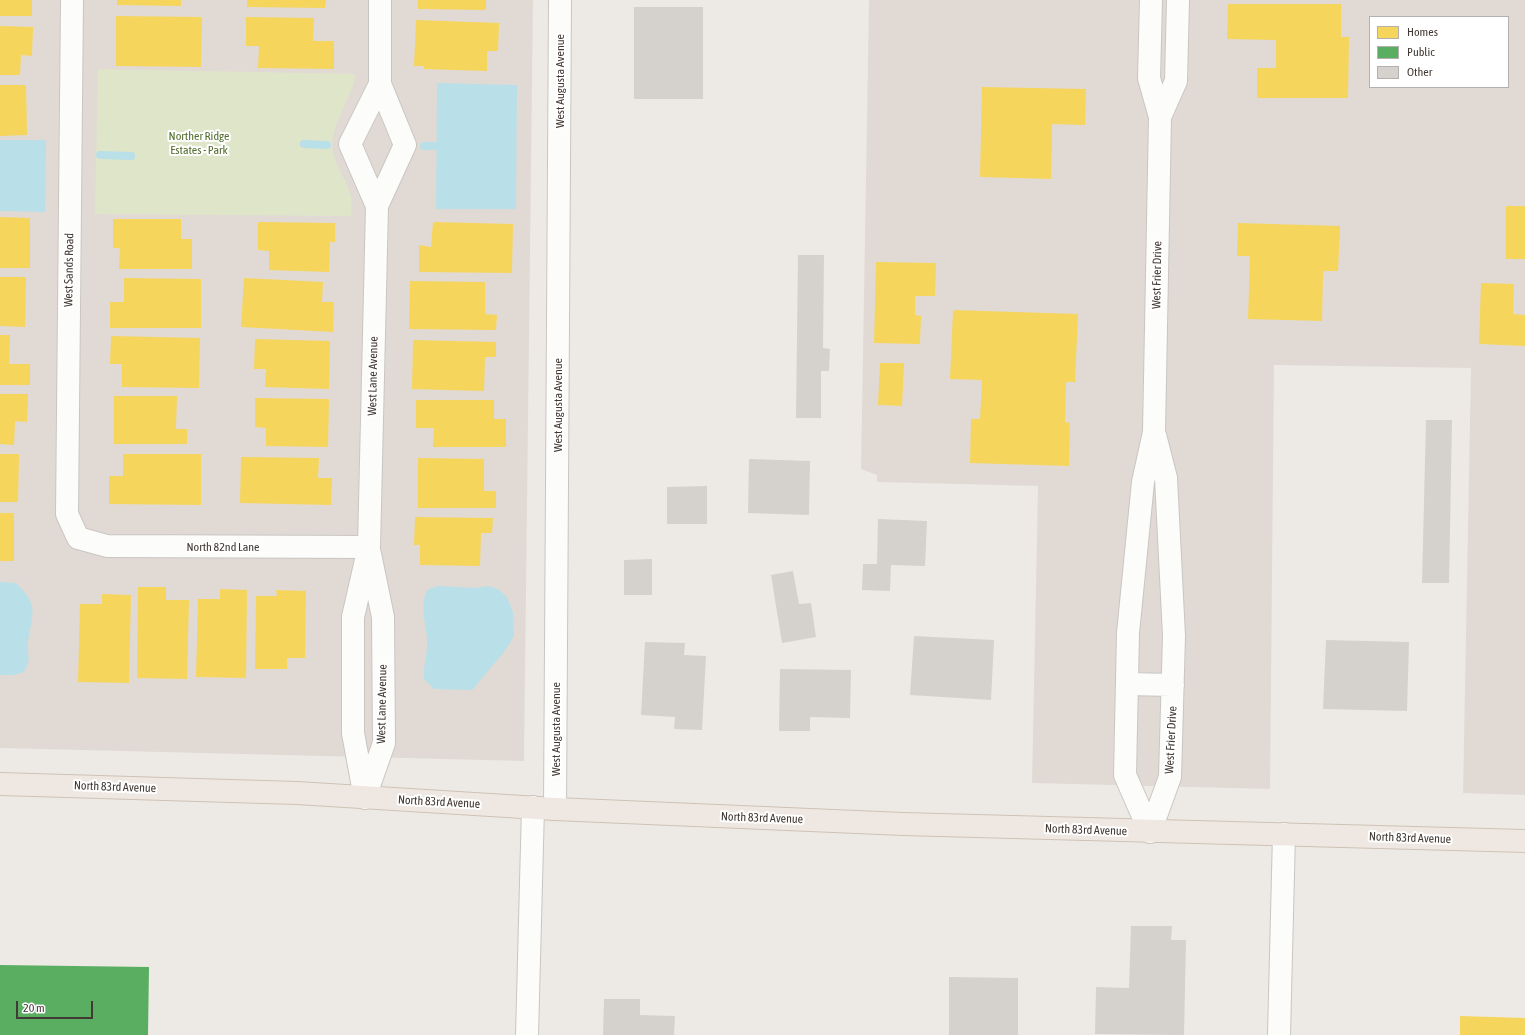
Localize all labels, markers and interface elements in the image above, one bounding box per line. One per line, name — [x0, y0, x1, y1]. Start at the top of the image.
legend — [1369, 16, 1509, 88]
text: Homes — [1407, 25, 1438, 39]
street label: West Augusta Avenue — [553, 34, 567, 128]
text: Public — [1407, 45, 1435, 59]
text: Other — [1407, 65, 1432, 79]
park label: Norther Ridge Estates - Park — [169, 129, 229, 157]
street label: West Sands Road — [61, 233, 77, 307]
street label: West Frier Drive — [1149, 241, 1165, 309]
street label: West Lane Avenue — [365, 336, 381, 416]
street label: West Augusta Avenue — [551, 358, 565, 452]
street label: North 82nd Lane — [187, 540, 259, 554]
street label: West Lane Avenue — [374, 664, 390, 744]
street label: West Augusta Avenue — [549, 682, 563, 776]
street label: West Frier Drive — [1162, 706, 1180, 774]
street label: North 83rd Avenue — [74, 778, 156, 796]
street label: North 83rd Avenue — [397, 793, 481, 811]
street label: North 83rd Avenue — [721, 809, 803, 827]
street label: North 83rd Avenue — [1045, 821, 1127, 839]
street label: North 83rd Avenue — [1369, 829, 1451, 847]
scale bar — [18, 993, 95, 1019]
text: 20 m — [23, 1001, 45, 1015]

